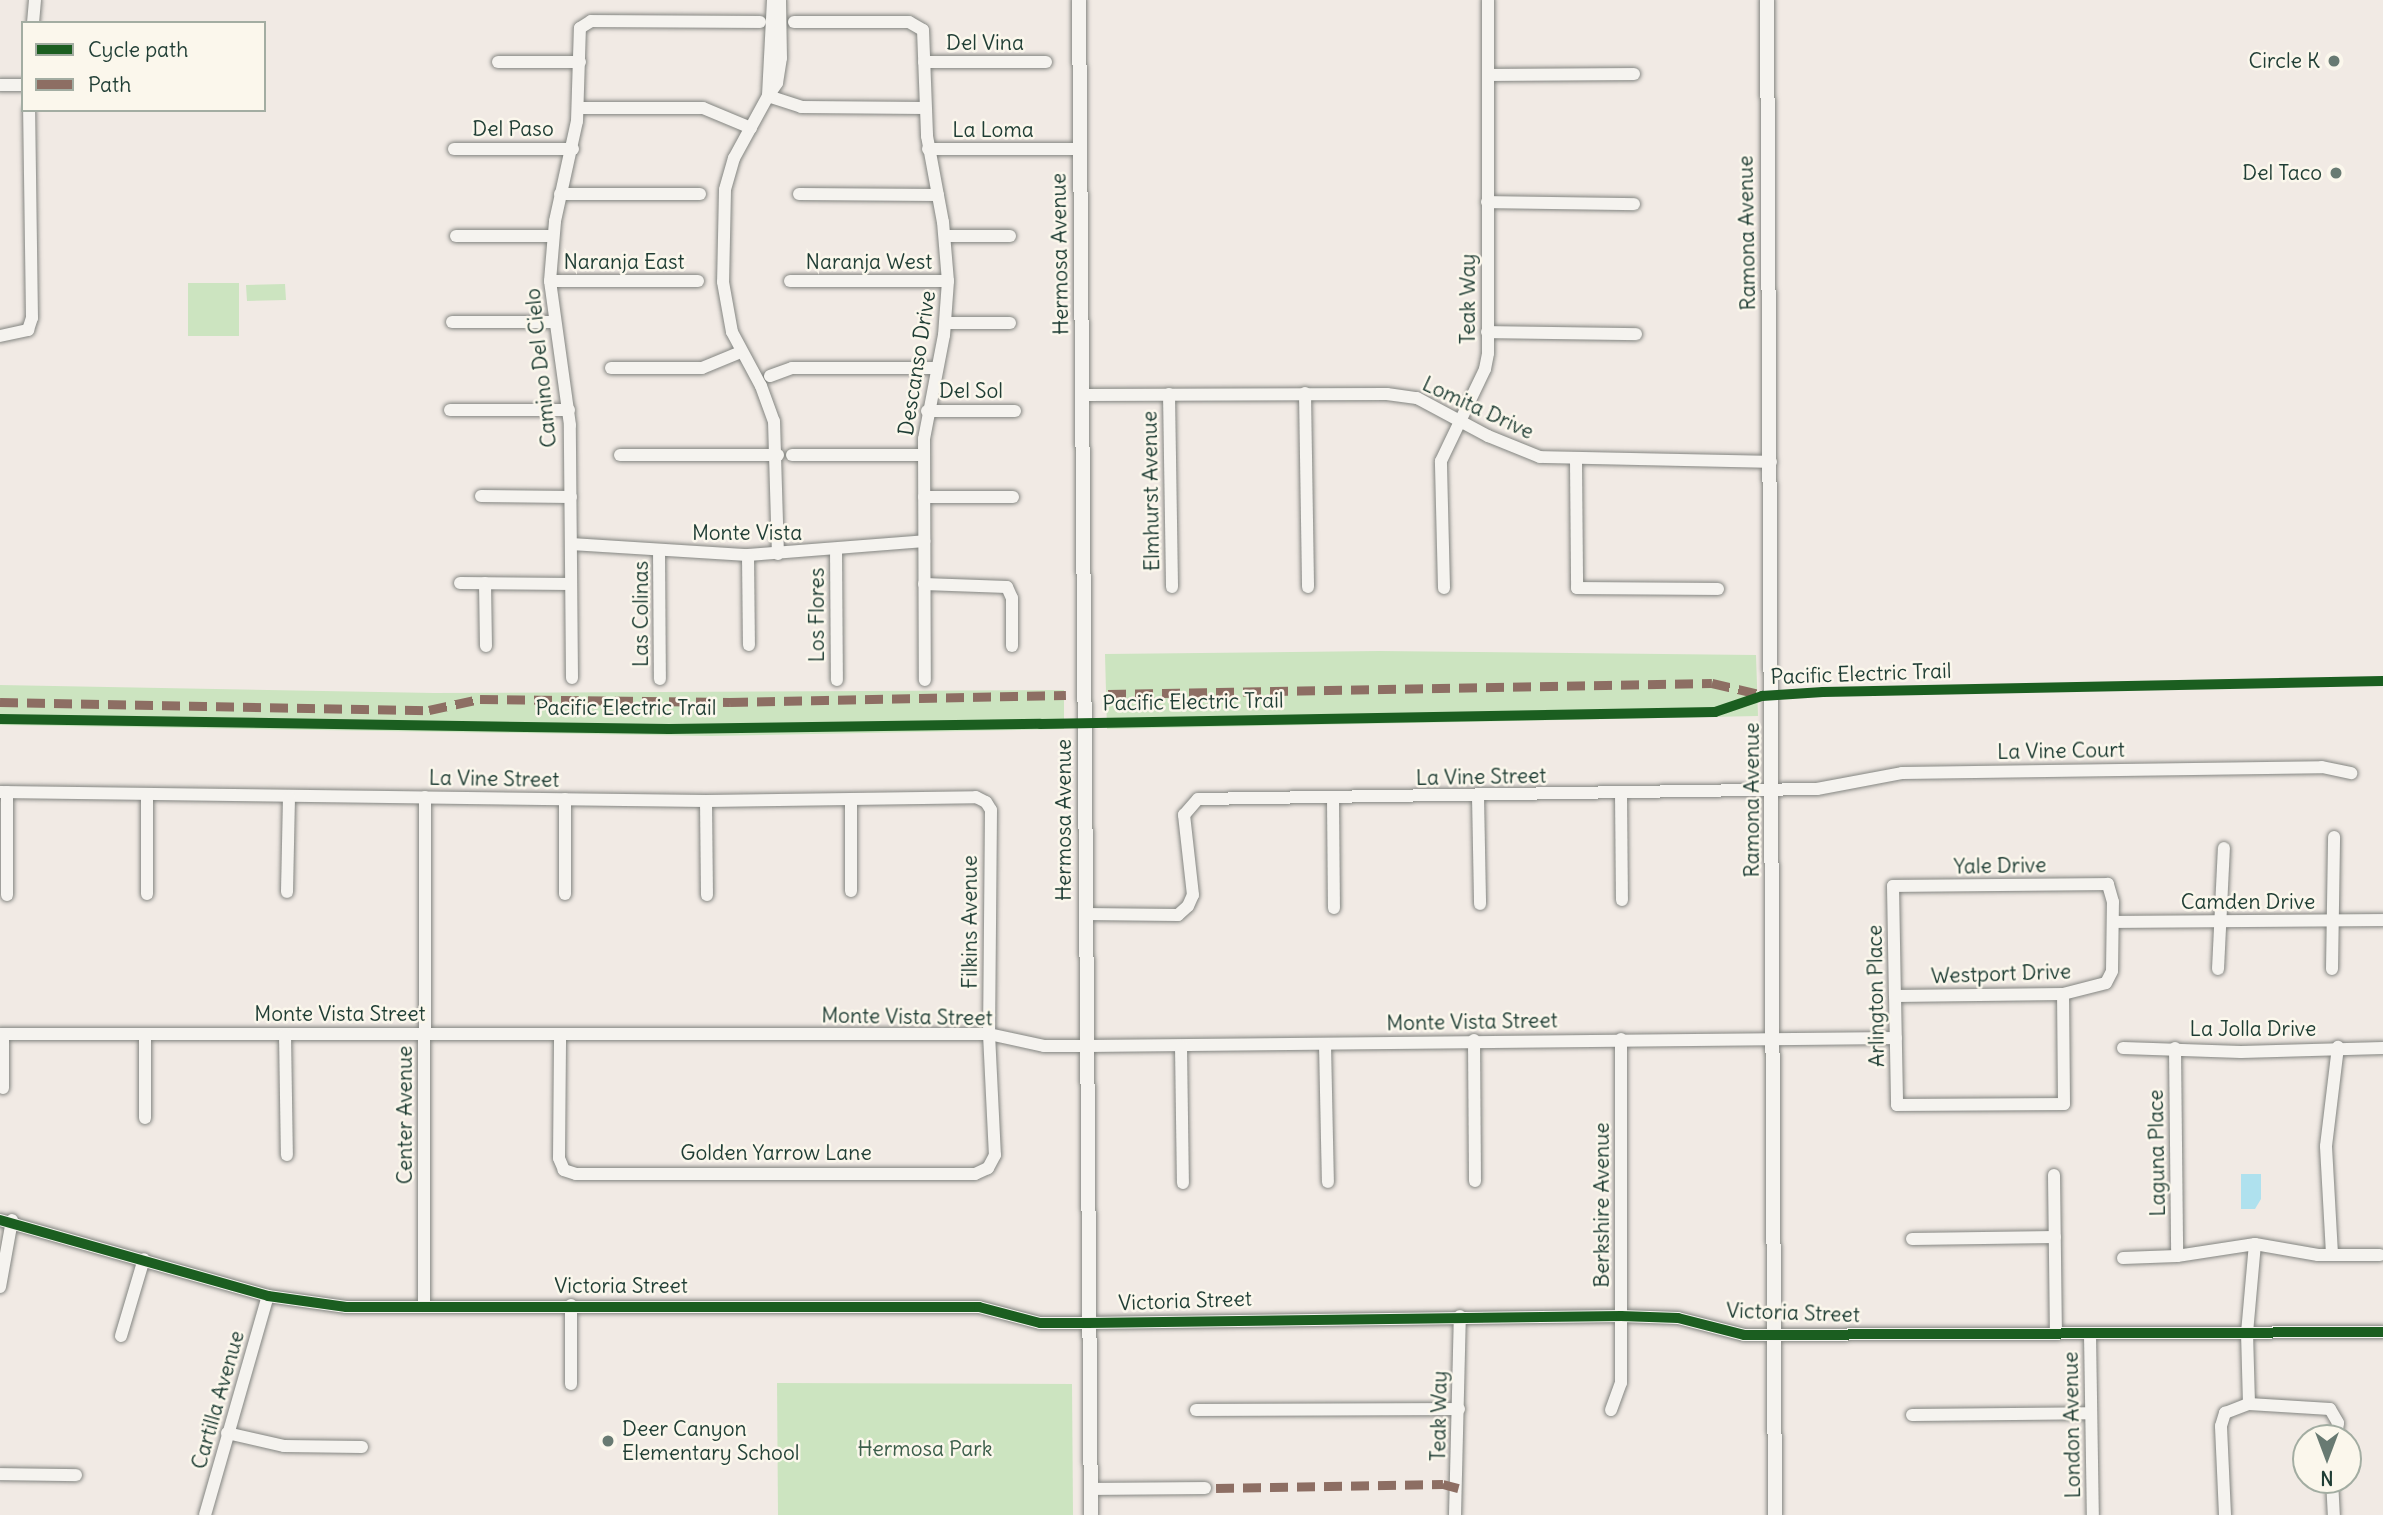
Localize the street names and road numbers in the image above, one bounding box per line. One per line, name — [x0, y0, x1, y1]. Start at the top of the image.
street label: Del Vina — [946, 30, 1024, 56]
street label: Del Paso — [472, 116, 554, 142]
street label: La Loma — [952, 117, 1034, 143]
street label: Ramona Avenue — [1733, 155, 1761, 311]
street label: Hermosa Avenue — [1046, 173, 1074, 335]
street label: Naranja East — [563, 249, 685, 275]
street label: Naranja West — [806, 249, 932, 275]
street label: Teak Way — [1455, 254, 1481, 344]
street label: Camino Del Cielo — [520, 287, 562, 449]
street label: Descanso Drive — [893, 289, 941, 437]
street label: Lomita Drive — [1418, 371, 1538, 445]
street label: Del Sol — [939, 378, 1003, 404]
street label: Elmhurst Avenue — [1137, 411, 1165, 571]
street label: Monte Vista — [692, 520, 802, 546]
street label: Las Colinas — [628, 561, 654, 667]
street label: Los Flores — [804, 568, 830, 662]
street label: Pacific Electric Trail — [1770, 658, 1952, 690]
street label: Pacific Electric Trail — [1102, 688, 1284, 716]
street label: Pacific Electric Trail — [535, 695, 717, 721]
street label: Ramona Avenue — [1739, 722, 1765, 878]
street label: La Vine Court — [1997, 737, 2125, 765]
street label: Hermosa Avenue — [1051, 739, 1077, 901]
street label: La Vine Street — [1415, 763, 1547, 791]
street label: La Vine Street — [428, 765, 560, 793]
street label: Yale Drive — [1953, 853, 2047, 879]
street label: Filkins Avenue — [957, 855, 983, 989]
street label: Camden Drive — [2181, 889, 2315, 915]
street label: Arlington Place — [1862, 925, 1890, 1067]
street label: Westport Drive — [1930, 959, 2072, 989]
street label: Monte Vista Street — [254, 1001, 426, 1027]
street label: Monte Vista Street — [821, 1003, 993, 1031]
street label: Monte Vista Street — [1386, 1008, 1558, 1036]
street label: La Jolla Drive — [2190, 1016, 2316, 1042]
street label: Center Avenue — [392, 1046, 418, 1184]
street label: Laguna Place — [2143, 1089, 2171, 1217]
street label: Berkshire Avenue — [1589, 1122, 1615, 1288]
street label: Golden Yarrow Lane — [680, 1140, 872, 1166]
street label: Victoria Street — [554, 1273, 688, 1299]
street label: Victoria Street — [1118, 1286, 1252, 1316]
street label: Victoria Street — [1726, 1298, 1860, 1328]
street label: Cartilla Avenue — [186, 1328, 250, 1472]
street label: London Avenue — [2058, 1351, 2086, 1499]
street label: Teak Way — [1426, 1370, 1452, 1462]

